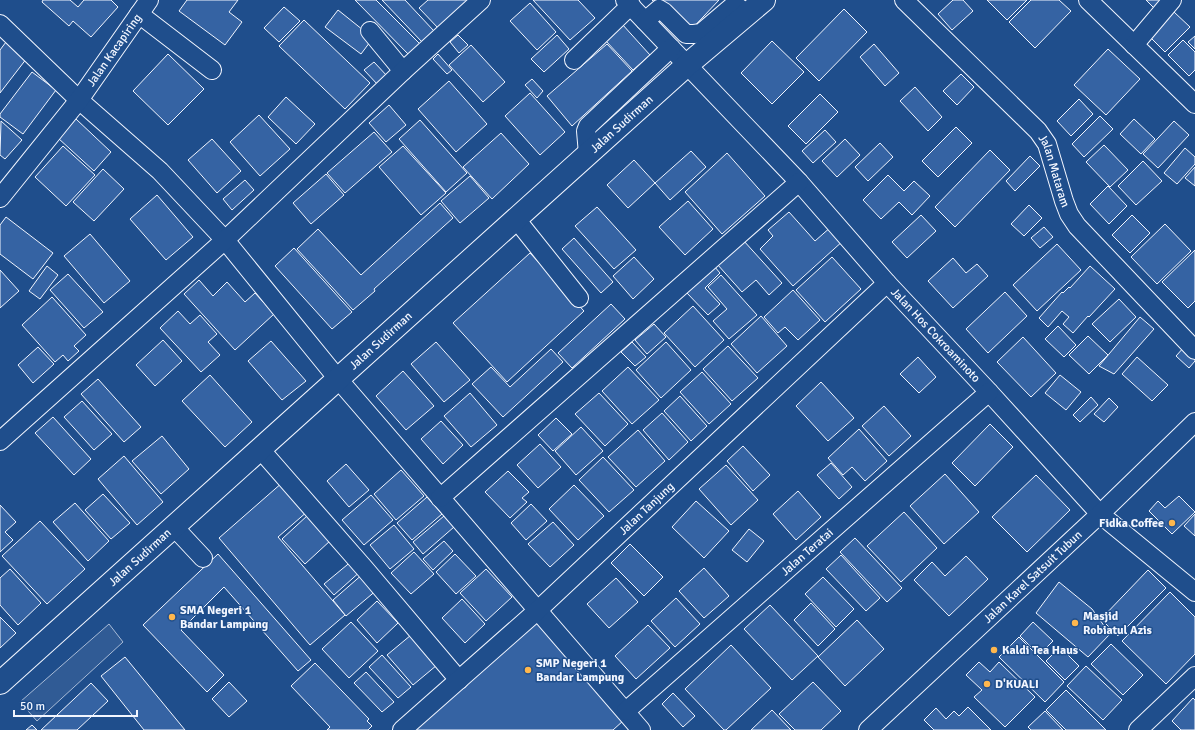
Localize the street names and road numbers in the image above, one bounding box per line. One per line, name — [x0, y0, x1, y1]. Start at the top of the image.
street label: Jalan Kacapiring — [83, 11, 145, 89]
street label: Jalan Sudirman — [587, 92, 656, 156]
street label: Jalan Mataram — [1035, 131, 1073, 210]
street label: Jalan Hos Cokroaminoto — [888, 285, 984, 385]
street label: Jalan Sudirman — [346, 308, 415, 373]
street label: Jalan Tanjung — [616, 479, 677, 538]
street label: Jalan Sudirman — [105, 525, 174, 589]
street label: Jalan Teratai — [778, 525, 836, 579]
street label: Jalan Karel Satsuit Tubun — [980, 527, 1085, 626]

